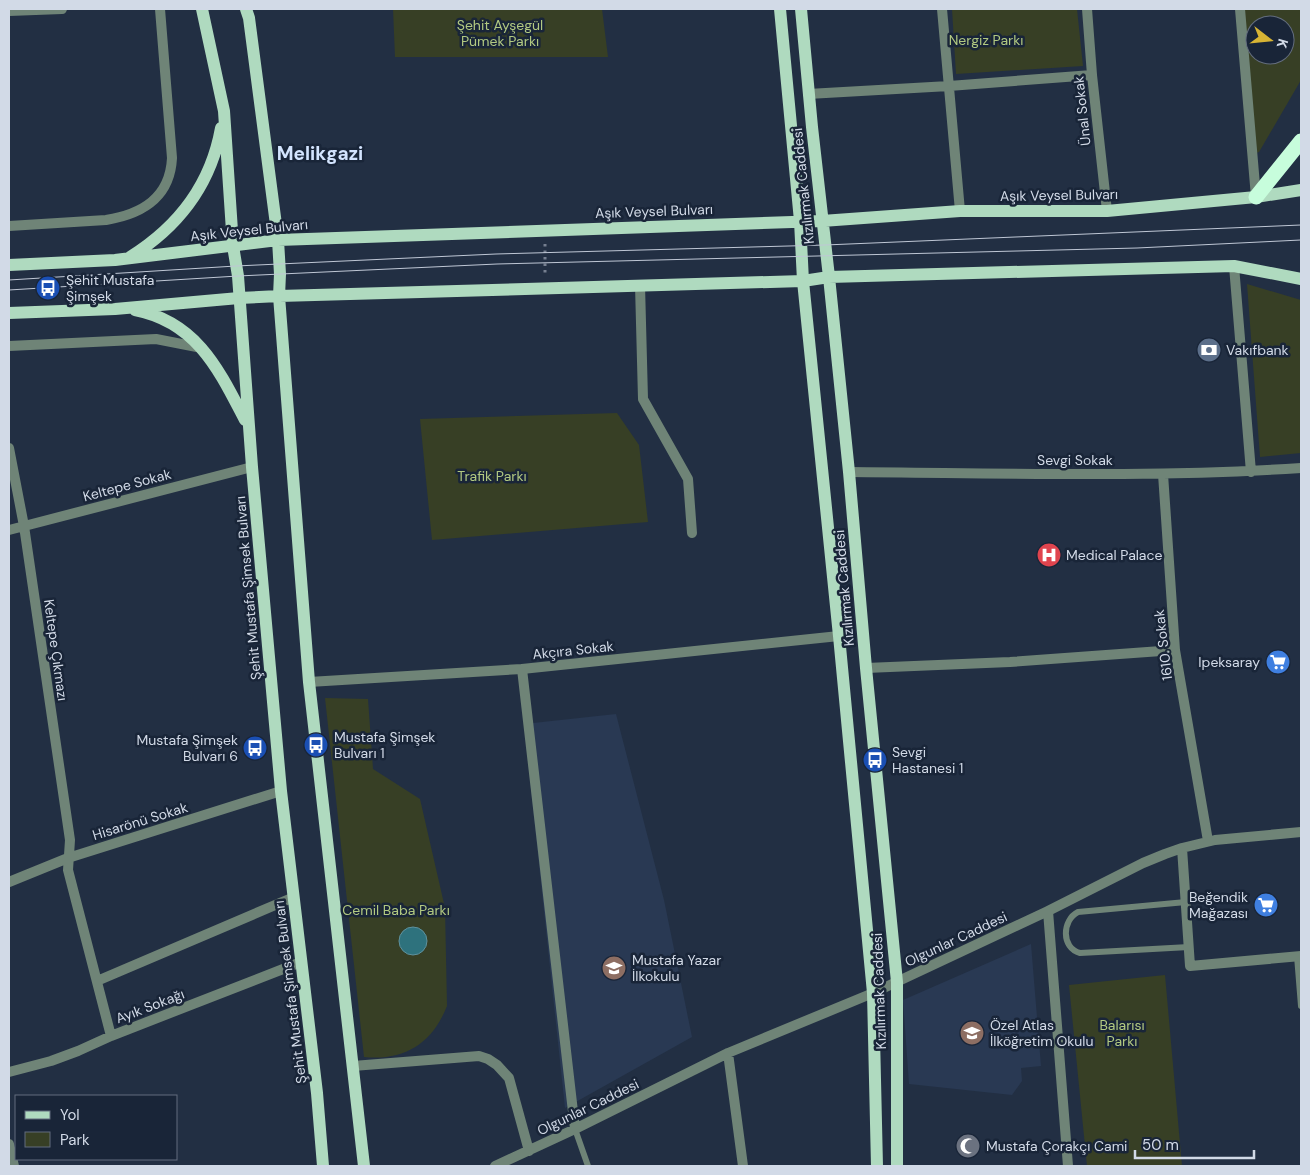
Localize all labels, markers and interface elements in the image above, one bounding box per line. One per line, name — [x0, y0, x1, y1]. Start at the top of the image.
north arrow — [1245, 15, 1295, 65]
park label: Şehit Ayşegül Pümek Parkı — [457, 16, 543, 50]
park label: Nergiz Parkı — [949, 31, 1023, 49]
text: K — [1273, 37, 1292, 50]
street label: Ünal Sokak — [1069, 75, 1095, 147]
street label: Kızılırmak Caddesi — [788, 127, 818, 245]
district label: Melikgazi — [277, 141, 363, 166]
street label: Aşık Veysel Bulvarı — [1000, 185, 1118, 205]
street label: Aşık Veysel Bulvarı — [595, 200, 713, 222]
street label: Aşık Veysel Bulvarı — [189, 215, 309, 245]
place label: Şehit Mustafa Şimşek — [66, 271, 154, 305]
bus stop icon: Şehit Mustafa Şimşek — [35, 275, 61, 301]
bank icon: Vakıfbank — [1196, 337, 1222, 363]
place label: Vakıfbank — [1226, 341, 1289, 359]
street label: Sevgi Sokak — [1037, 451, 1113, 469]
street label: Keltepe Sokak — [81, 465, 173, 505]
park label: Trafik Parkı — [457, 467, 527, 485]
street label: Şehit Mustafa Şimsek Bulvarı — [231, 495, 265, 681]
street label: Kızılırmak Caddesi — [830, 529, 858, 647]
hospital icon: Medical Palace — [1036, 542, 1062, 568]
place label: Medical Palace — [1066, 546, 1162, 564]
street label: Keltepe Çıkmazı — [40, 598, 72, 702]
street label: 1610. Sokak — [1150, 609, 1176, 681]
street label: Akçıra Sokak — [531, 637, 615, 663]
supermarket icon: Ipeksaray — [1265, 649, 1291, 675]
place label: Ipeksaray — [1198, 653, 1260, 671]
place label: Mustafa Şimşek Bulvarı 1 — [334, 728, 435, 762]
place label: Mustafa Şimşek Bulvarı 6 — [137, 731, 238, 765]
bus stop icon: Mustafa Şimşek Bulvarı 1 — [303, 732, 329, 758]
bus stop icon: Mustafa Şimşek Bulvarı 6 — [242, 735, 268, 761]
place label: Sevgi Hastanesi 1 — [892, 743, 963, 777]
bus stop icon: Sevgi Hastanesi 1 — [862, 747, 888, 773]
street label: Hisarönü Sokak — [90, 798, 190, 844]
place label: Beğendik Mağazası — [1189, 888, 1248, 922]
supermarket icon: Beğendik Mağazası — [1253, 892, 1279, 918]
street label: Şehit Mustafa Şimsek Bulvarı — [270, 899, 310, 1085]
park label: Cemil Baba Parkı — [342, 901, 450, 919]
street label: Olgunlar Caddesi — [902, 907, 1010, 971]
street label: Kızılırmak Caddesi — [868, 932, 890, 1050]
place label: Mustafa Yazar İlkokulu — [632, 951, 721, 985]
school or university icon: Mustafa Yazar İlkokulu — [601, 955, 627, 981]
street label: Ayık Sokağı — [113, 985, 187, 1027]
place label: Özel Atlas İlköğretim Okulu — [990, 1016, 1094, 1050]
park label: Balarısı Parkı — [1099, 1016, 1145, 1050]
school or university icon: Özel Atlas İlköğretim Okulu — [959, 1020, 985, 1046]
street label: Olgunlar Caddesi — [534, 1075, 642, 1139]
legend — [15, 1095, 178, 1160]
text: Yol — [60, 1105, 80, 1125]
scale bar — [1135, 1128, 1254, 1160]
text: Park — [60, 1130, 90, 1150]
mosque icon: Mustafa Çorakçı Cami — [955, 1133, 981, 1159]
text: 50 m — [1142, 1135, 1179, 1155]
place label: Mustafa Çorakçı Cami — [986, 1137, 1127, 1155]

